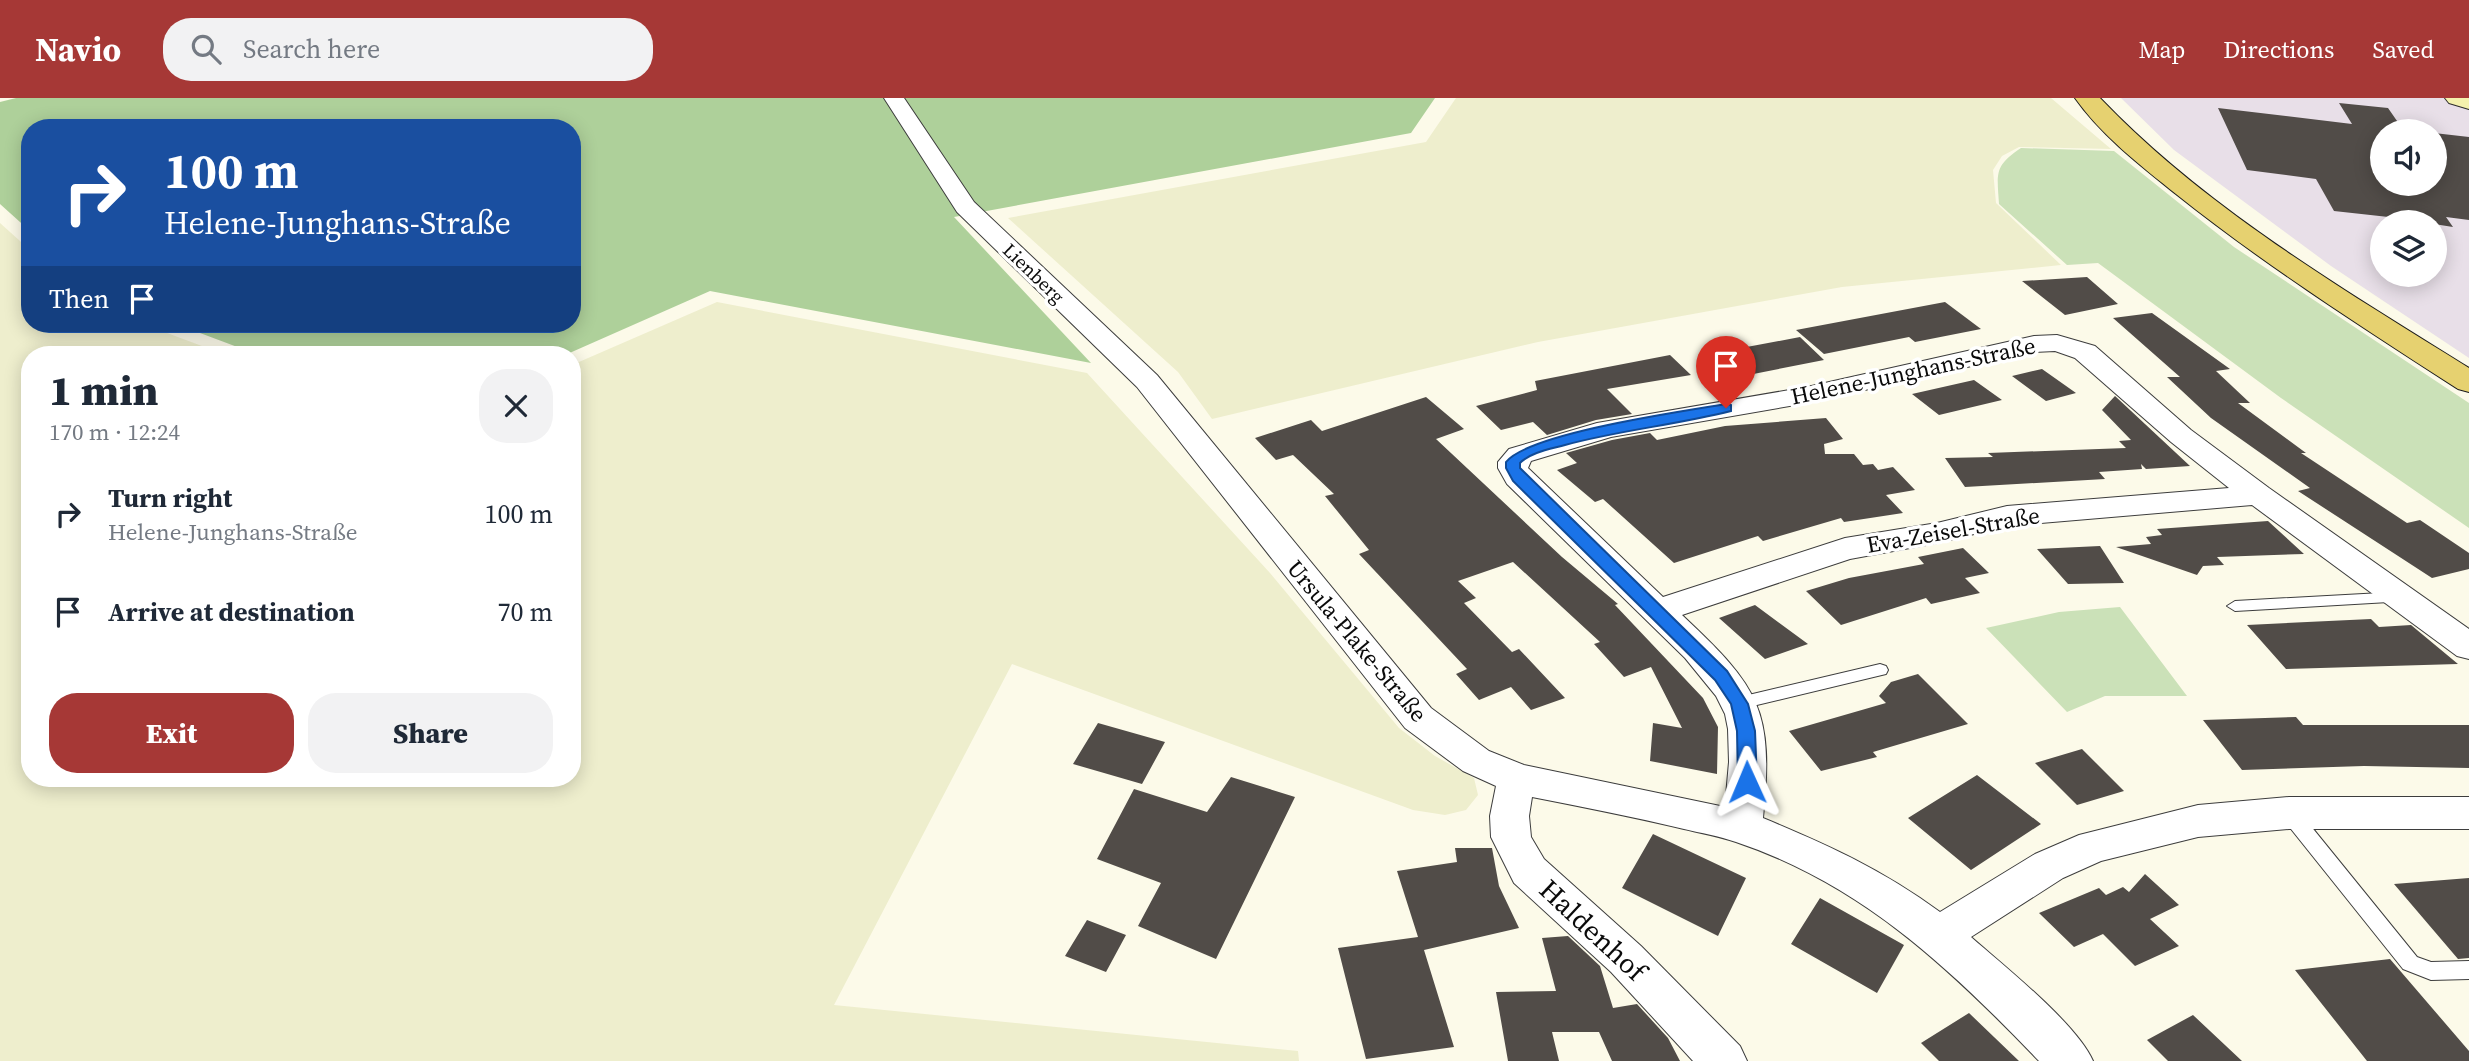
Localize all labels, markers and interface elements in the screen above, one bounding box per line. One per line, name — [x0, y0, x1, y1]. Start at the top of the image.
search box — [163, 18, 653, 81]
text: Navio — [35, 27, 121, 72]
icon: search — [187, 30, 225, 68]
text: Search here — [243, 31, 380, 67]
text: Map — [2138, 33, 2185, 66]
text: Directions — [2223, 33, 2334, 66]
text: Saved — [2372, 33, 2434, 66]
map controls — [2370, 119, 2447, 287]
button: sound — [2370, 119, 2447, 196]
text: 100 m — [164, 137, 299, 204]
icon: right — [49, 147, 140, 238]
text: Helene-Junghans-Straße — [164, 201, 511, 245]
button: layers — [2370, 210, 2447, 287]
street label: Lienberg — [997, 237, 1071, 309]
icon: arrive — [123, 280, 161, 318]
text: Then — [49, 281, 109, 317]
street label: Helene-Junghans-Straße — [1788, 329, 2038, 413]
pin — [1696, 336, 1756, 408]
icon: arrive — [1707, 347, 1745, 385]
text: 1 min — [49, 361, 159, 419]
button: close — [479, 369, 553, 443]
text: 170 m · 12:24 — [49, 416, 180, 448]
text: Turn right — [108, 480, 232, 516]
icon: right — [49, 495, 87, 533]
text: 100 m — [485, 496, 553, 532]
street label: Eva-Zeisel-Straße — [1864, 499, 2042, 561]
text: Helene-Junghans-Straße — [108, 516, 357, 548]
street label: Ursula-Plake-Straße — [1280, 553, 1434, 729]
icon: arrive — [49, 593, 87, 631]
text: Arrive at destination — [108, 594, 355, 630]
text: 70 m — [498, 594, 553, 630]
button: Exit — [49, 693, 294, 773]
button: Share — [308, 693, 553, 773]
position arrow — [1710, 745, 1784, 819]
street label: Haldenhof — [1531, 871, 1656, 991]

